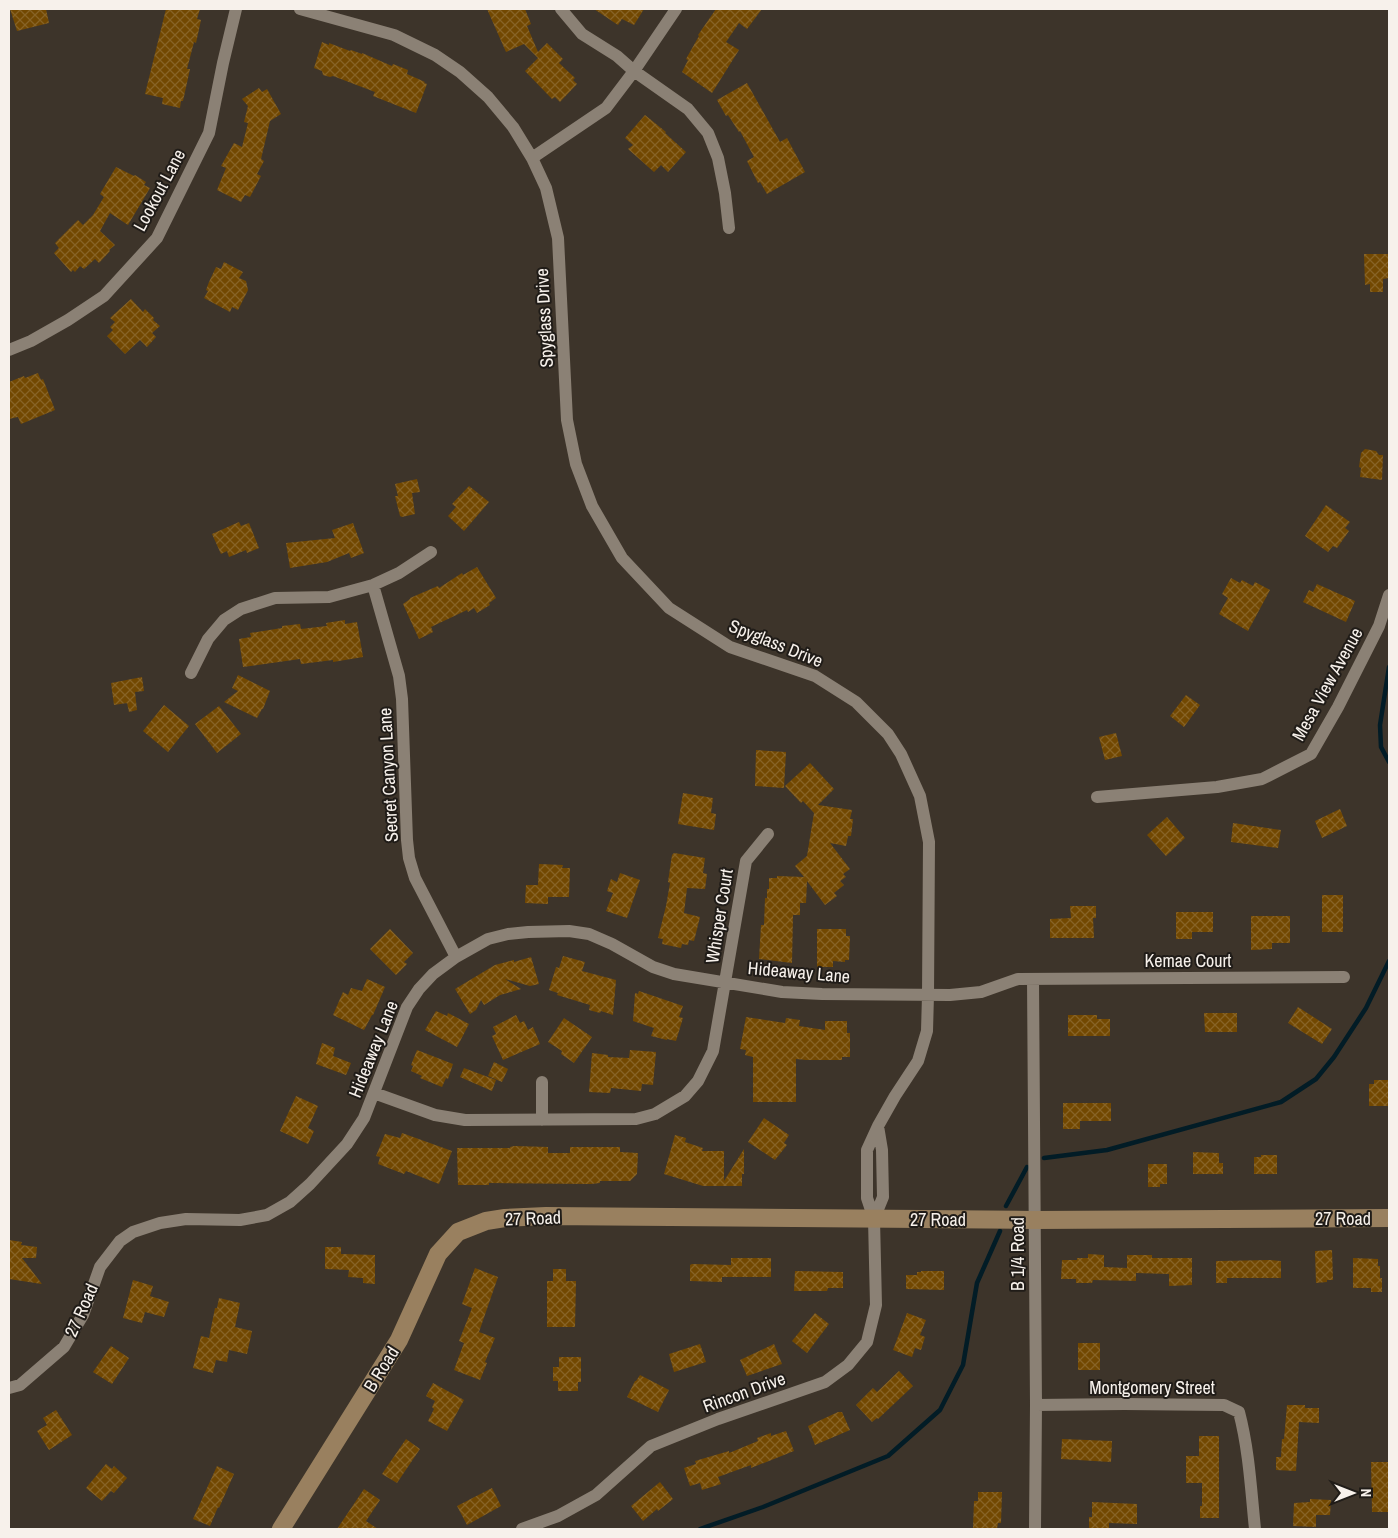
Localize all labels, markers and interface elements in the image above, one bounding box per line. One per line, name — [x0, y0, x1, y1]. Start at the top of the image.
street label: Lookout Lane — [127, 145, 191, 235]
street label: Spyglass Drive — [529, 268, 559, 368]
street label: Spyglass Drive — [725, 613, 827, 673]
street label: Mesa View Avenue — [1286, 623, 1368, 745]
street label: Secret Canyon Lane — [372, 707, 404, 843]
street label: Whisper Court — [699, 867, 739, 965]
street label: Kemae Court — [1145, 948, 1231, 973]
street label: Hideaway Lane — [747, 955, 851, 989]
street label: Hideaway Lane — [342, 997, 404, 1101]
street label: 27 Road — [505, 1205, 561, 1231]
street label: 27 Road — [1315, 1206, 1371, 1231]
street label: 27 Road — [910, 1207, 966, 1232]
street label: B 1/4 Road — [1005, 1217, 1030, 1291]
street label: 27 Road — [58, 1279, 104, 1341]
street label: B Road — [357, 1341, 405, 1397]
street label: Rincon Drive — [699, 1366, 789, 1418]
street label: Montgomery Street — [1089, 1375, 1215, 1400]
north arrow — [1328, 1468, 1378, 1518]
text: N — [1357, 1489, 1375, 1497]

